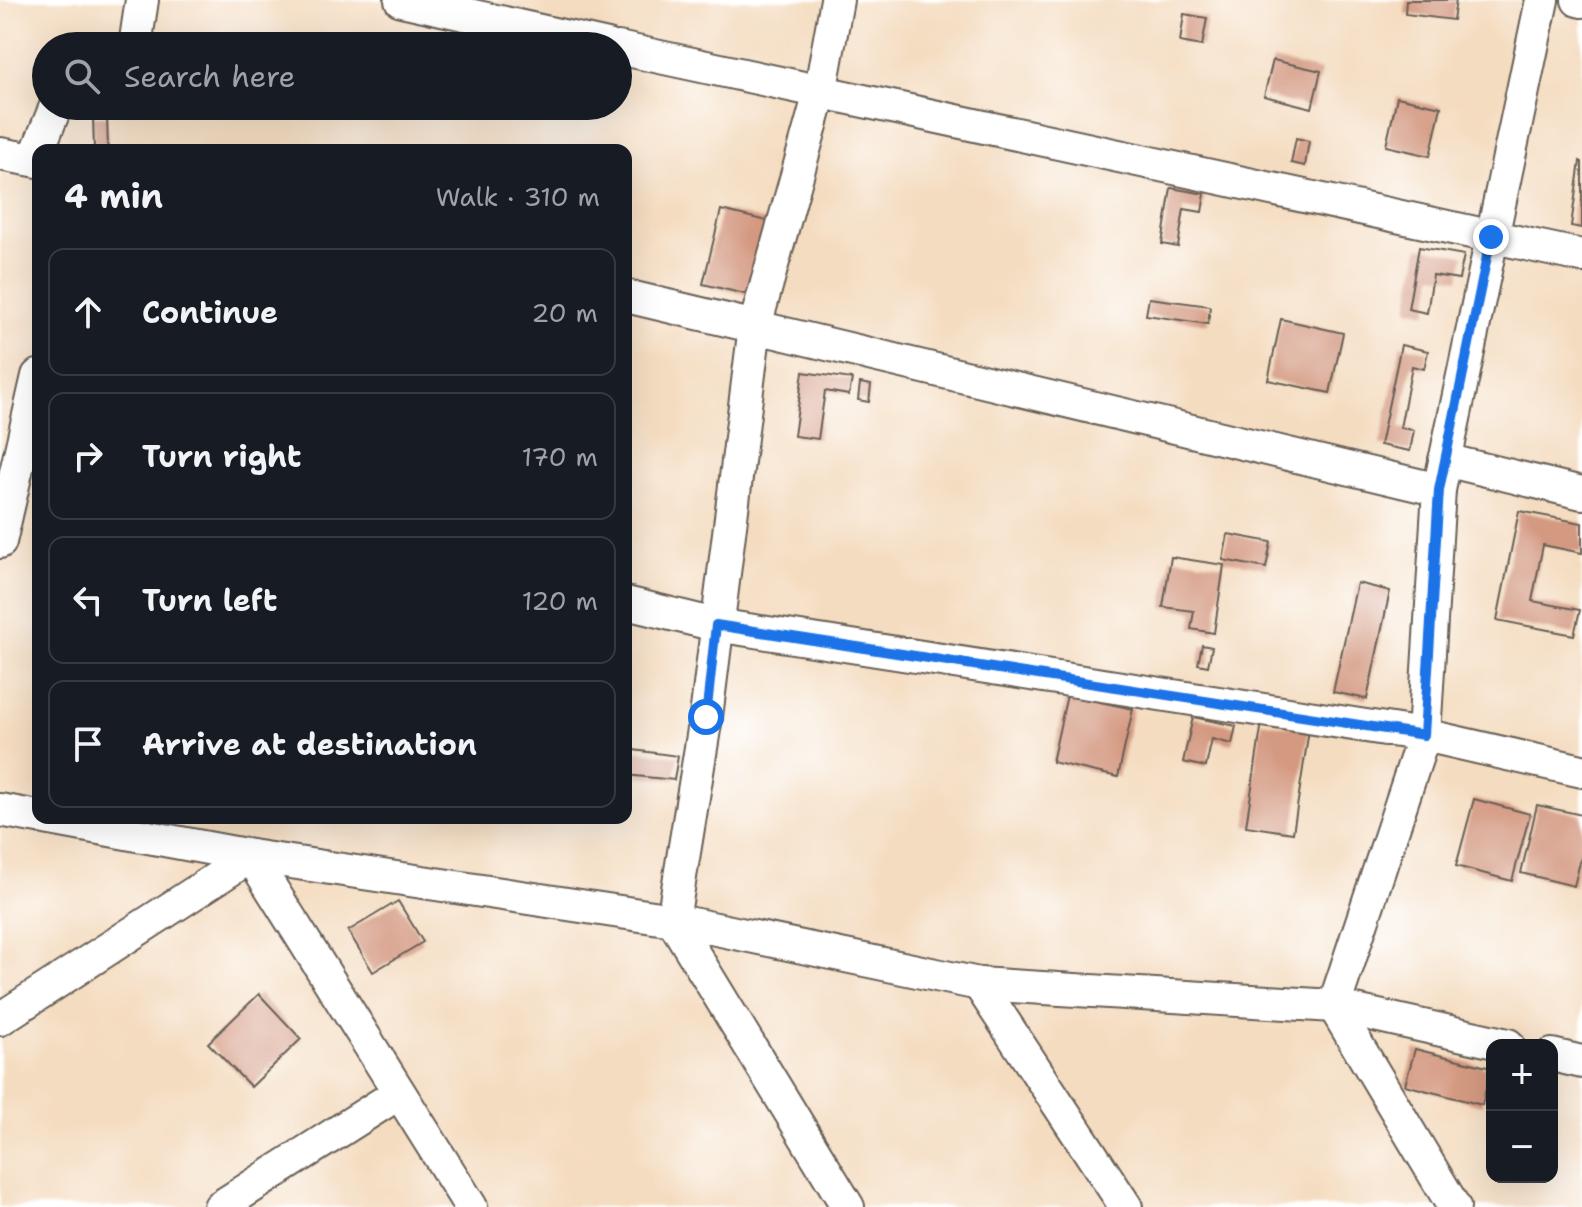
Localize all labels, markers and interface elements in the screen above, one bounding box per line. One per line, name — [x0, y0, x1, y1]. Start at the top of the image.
search box — [32, 32, 632, 120]
icon: search — [60, 54, 104, 98]
text: Search here — [124, 56, 295, 97]
text: 4 min — [64, 173, 163, 219]
text: Walk · 310 m — [436, 179, 600, 214]
route end — [1473, 219, 1509, 255]
icon: ahead — [66, 290, 110, 334]
text: Continue — [142, 292, 278, 333]
text: 20 m — [531, 295, 598, 330]
icon: right — [66, 434, 110, 478]
text: Turn right — [142, 436, 301, 477]
text: 170 m — [521, 439, 598, 474]
icon: left — [66, 578, 110, 622]
text: Turn left — [142, 580, 277, 621]
text: 120 m — [522, 583, 598, 618]
route start — [688, 699, 724, 735]
icon: arrive — [66, 722, 110, 766]
text: Arrive at destination — [142, 724, 477, 765]
map controls — [1486, 1039, 1558, 1183]
button: + — [1486, 1039, 1558, 1111]
button: − — [1486, 1111, 1558, 1183]

